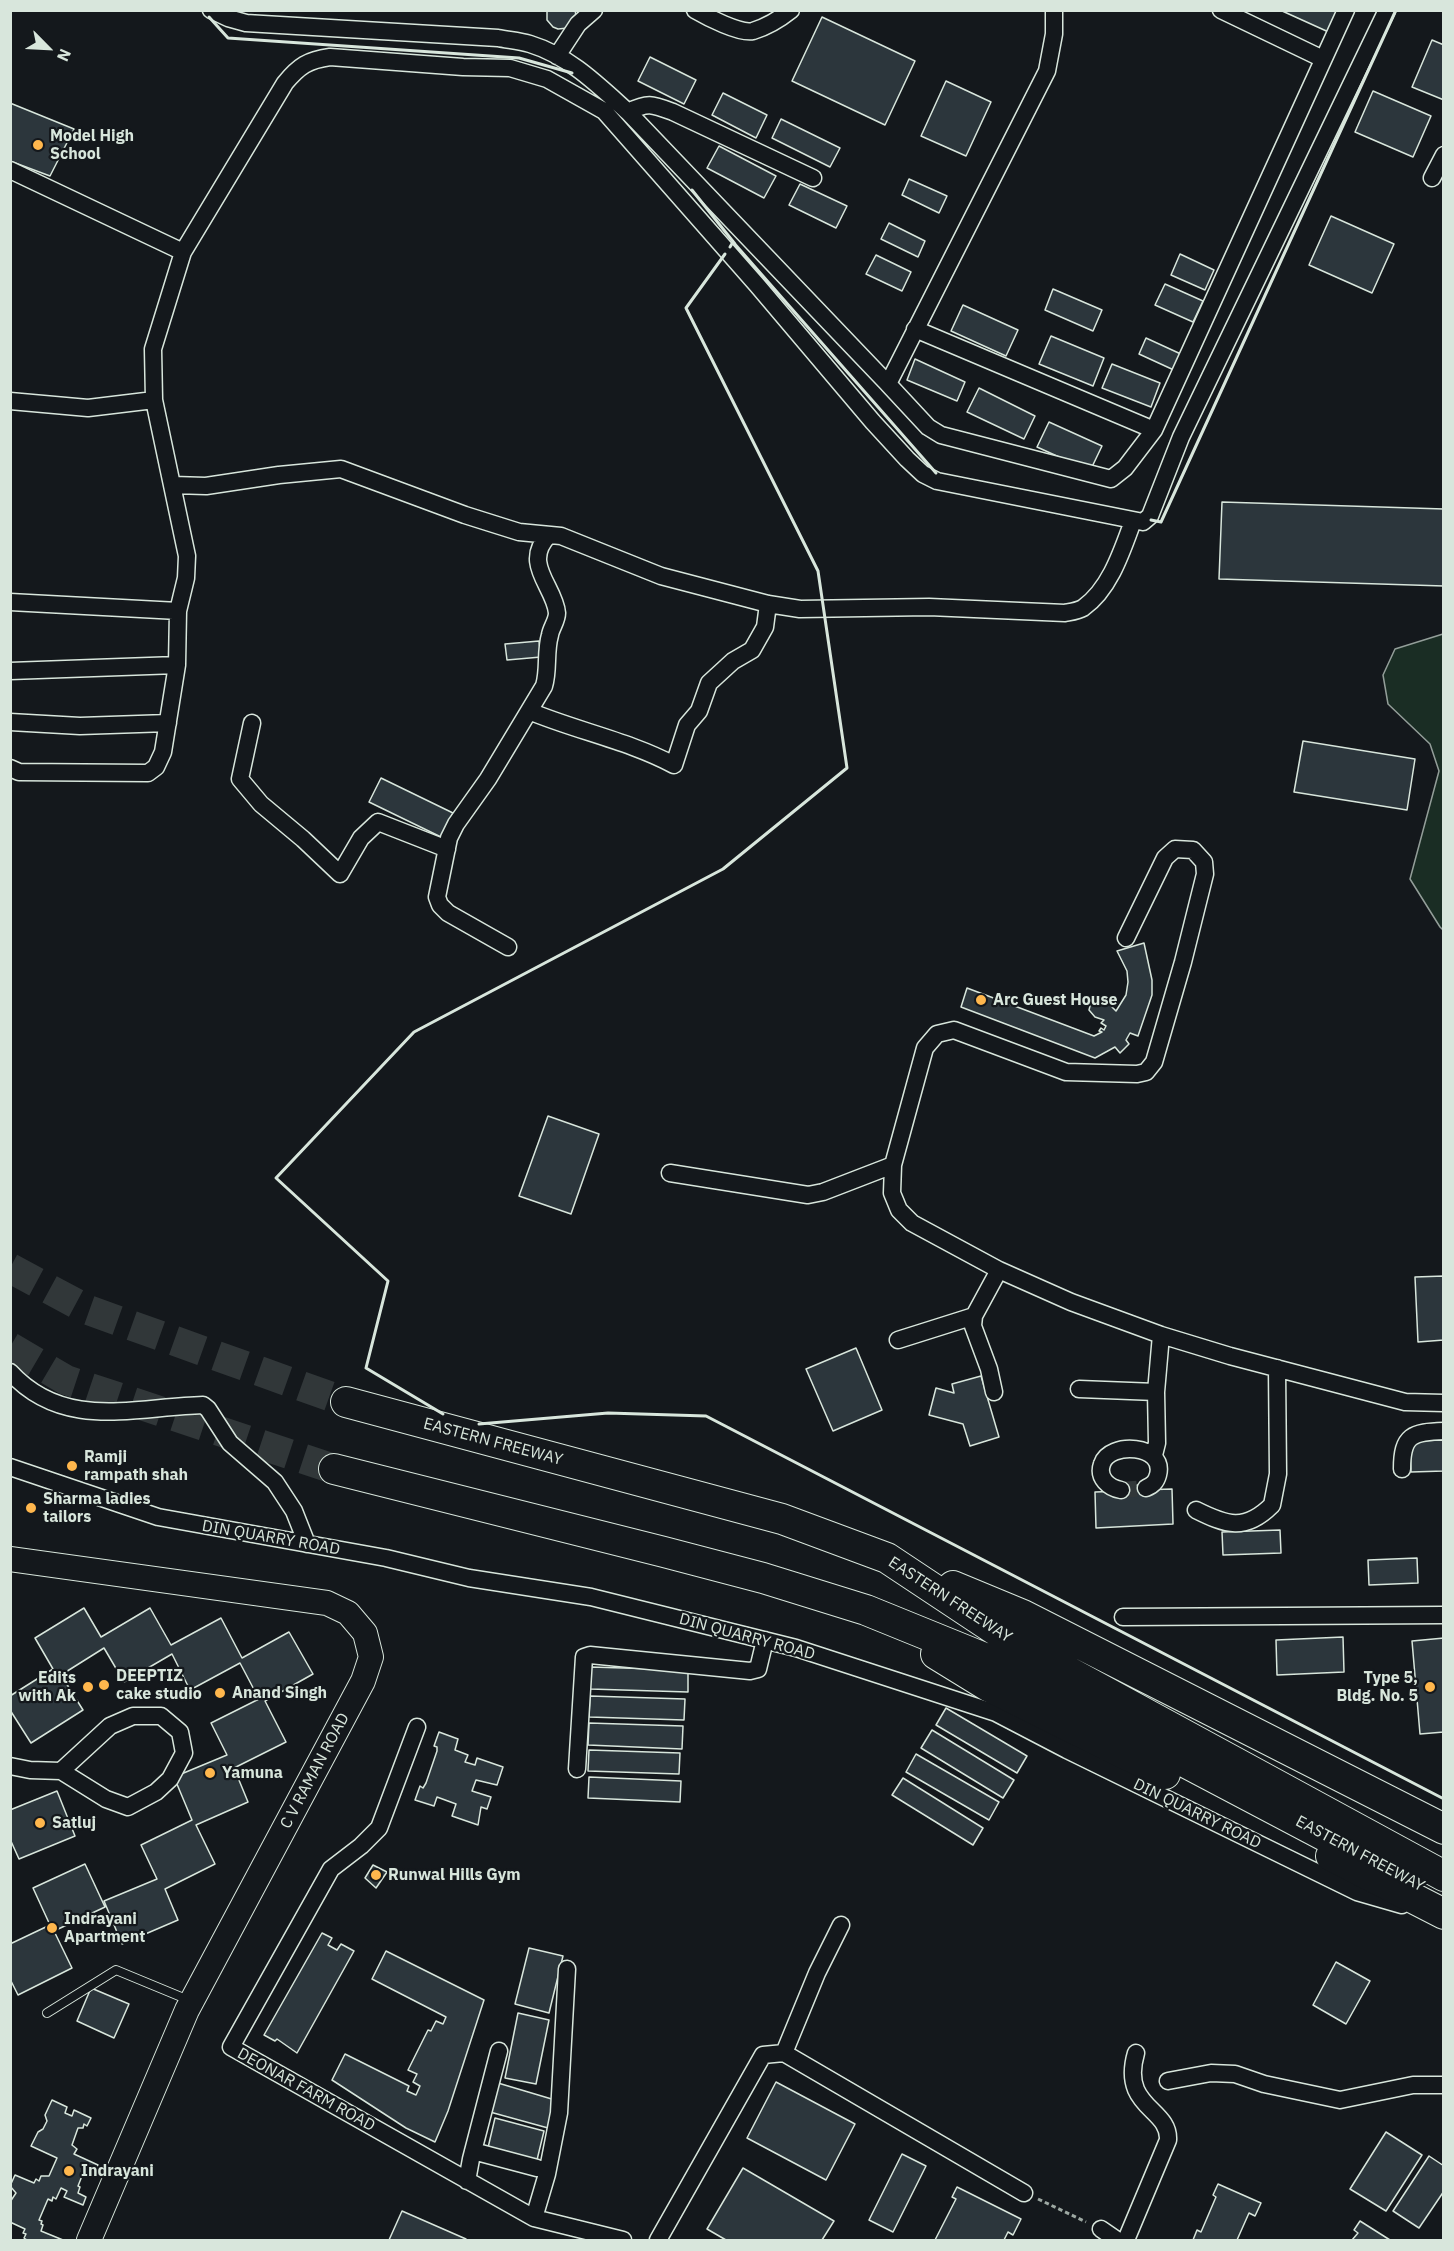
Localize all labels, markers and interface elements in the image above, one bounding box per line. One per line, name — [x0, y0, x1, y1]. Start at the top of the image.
north arrow — [18, 18, 78, 78]
text: N — [53, 46, 76, 65]
place label: Model High School — [50, 126, 134, 164]
marker: Model High School — [31, 138, 45, 152]
place label: Arc Guest House — [993, 990, 1117, 1010]
marker: Arc Guest House — [974, 993, 988, 1007]
street label: EASTERN FREEWAY — [421, 1414, 565, 1470]
place label: Ramji rampath shah — [84, 1447, 188, 1485]
marker: Ramji rampath shah — [65, 1459, 79, 1473]
place label: Sharma ladies tailors — [43, 1489, 151, 1527]
marker: Sharma ladies tailors — [24, 1501, 38, 1515]
street label: DIN QUARRY ROAD — [201, 1516, 341, 1560]
street label: EASTERN FREEWAY — [885, 1553, 1015, 1647]
street label: DIN QUARRY ROAD — [677, 1610, 817, 1664]
place label: DEEPTIZ cake studio — [116, 1666, 202, 1704]
place label: Edits with Ak — [18, 1668, 76, 1706]
place label: Type 5, Bldg. No. 5 — [1336, 1668, 1418, 1706]
marker: DEEPTIZ cake studio — [97, 1678, 111, 1692]
marker: Edits with Ak — [81, 1680, 95, 1694]
marker: Type 5, Bldg. No. 5 — [1423, 1680, 1437, 1694]
place label: Anand Singh — [232, 1683, 327, 1703]
marker: Anand Singh — [213, 1686, 227, 1700]
street label: C V RAMAN ROAD — [276, 1710, 354, 1832]
place label: Yamuna — [222, 1763, 283, 1783]
marker: Yamuna — [203, 1766, 217, 1780]
street label: DIN QUARRY ROAD — [1130, 1775, 1264, 1853]
street label: EASTERN FREEWAY — [1292, 1812, 1428, 1896]
place label: Satluj — [52, 1813, 96, 1833]
marker: Satluj — [33, 1816, 47, 1830]
place label: Runwal Hills Gym — [388, 1865, 521, 1885]
marker: Runwal Hills Gym — [369, 1868, 383, 1882]
place label: Indrayani Apartment — [64, 1909, 145, 1947]
marker: Indrayani Apartment — [45, 1921, 59, 1935]
street label: DEONAR FARM ROAD — [234, 2044, 378, 2136]
place label: Indrayani — [81, 2161, 154, 2181]
marker: Indrayani — [62, 2164, 76, 2178]

